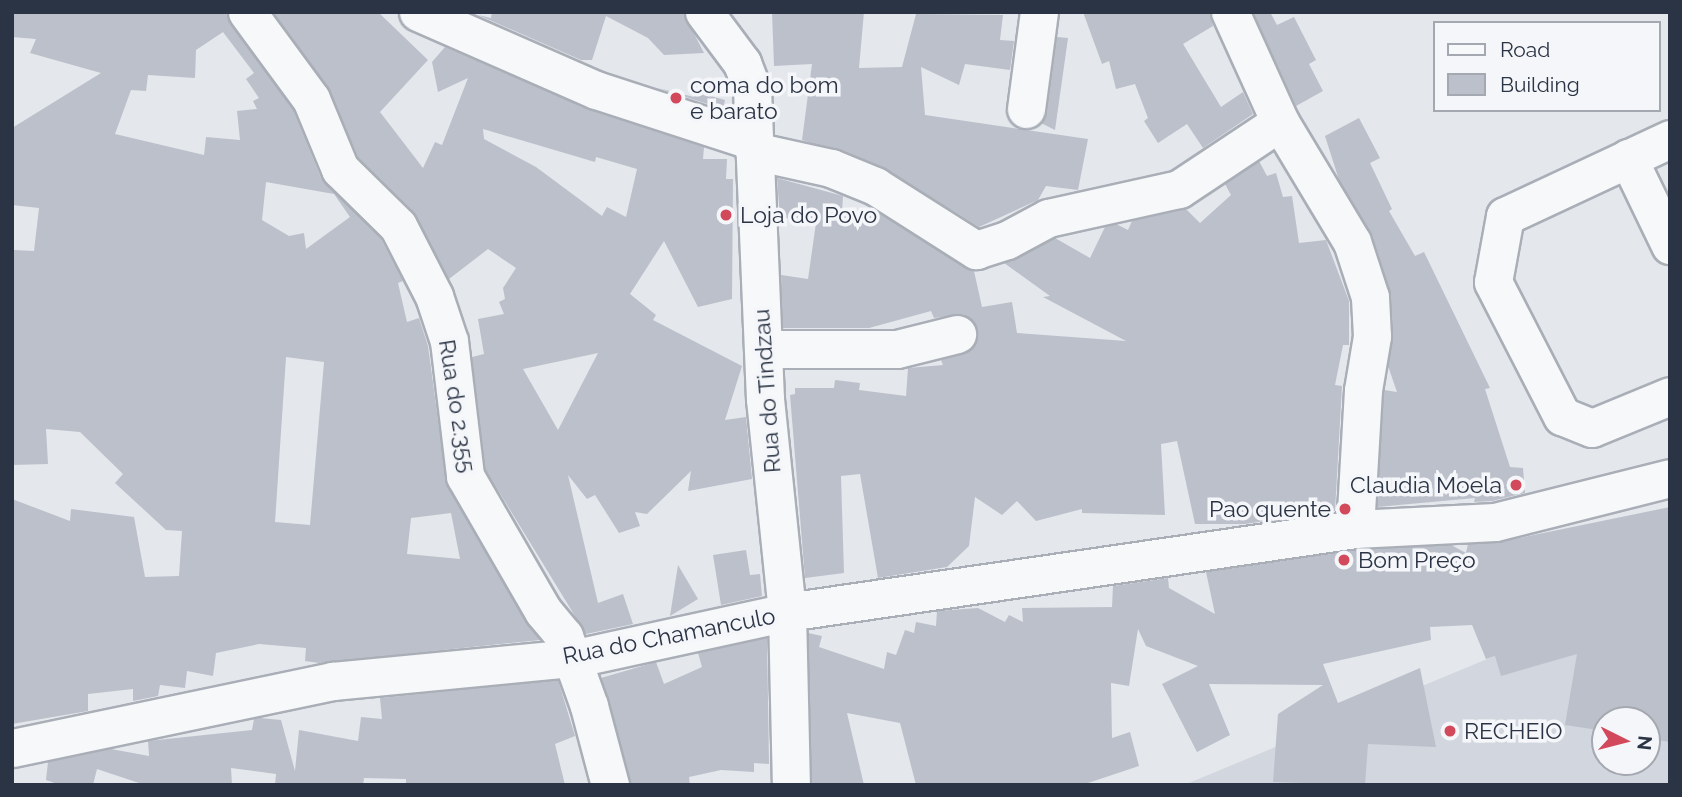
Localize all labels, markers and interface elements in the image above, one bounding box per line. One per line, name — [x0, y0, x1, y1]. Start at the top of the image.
legend — [1434, 21, 1661, 112]
text: Road — [1500, 37, 1550, 62]
place label: coma do bom e barato — [690, 71, 839, 125]
text: Building — [1500, 72, 1580, 97]
marker: coma do bom e barato — [668, 90, 684, 106]
place label: Loja do Povo — [740, 201, 877, 229]
marker: Loja do Povo — [718, 207, 734, 223]
street label: Rua do Tindzau — [747, 308, 787, 474]
street label: Rua do 2.355 — [433, 337, 481, 475]
place label: Claudia Moela — [1350, 471, 1502, 499]
marker: Claudia Moela — [1508, 477, 1524, 493]
place label: Pao quente — [1209, 495, 1331, 523]
marker: Pao quente — [1337, 501, 1353, 517]
place label: Bom Preço — [1358, 546, 1476, 574]
marker: Bom Preço — [1336, 552, 1352, 568]
street label: Rua do Chamanculo — [560, 602, 778, 670]
north arrow — [1591, 706, 1661, 776]
place label: RECHEIO — [1464, 717, 1562, 745]
marker: RECHEIO — [1442, 723, 1458, 739]
text: N — [1633, 735, 1657, 751]

